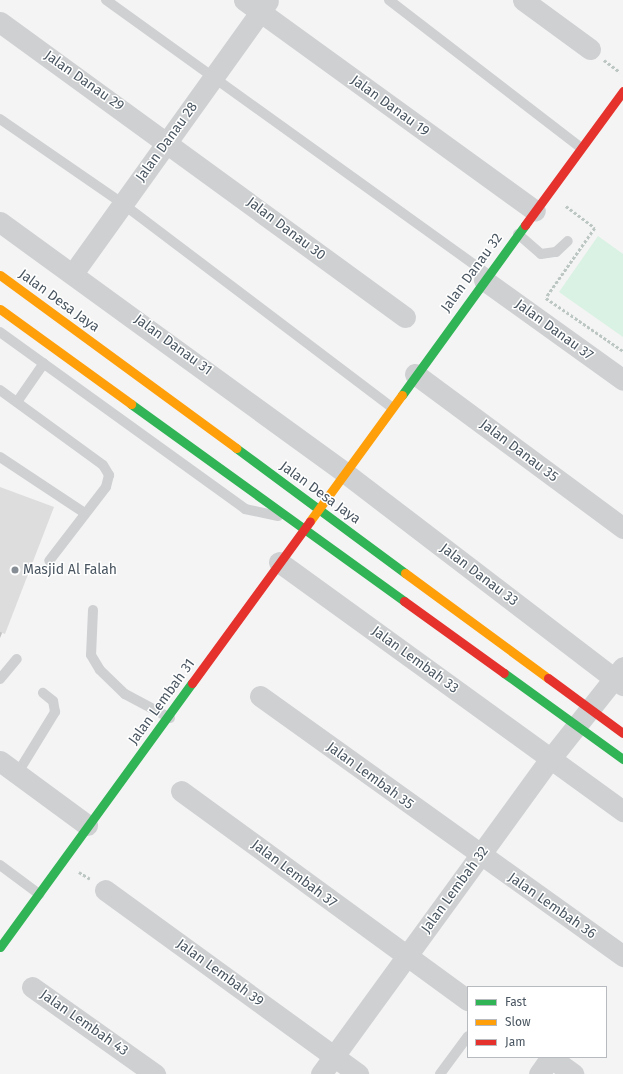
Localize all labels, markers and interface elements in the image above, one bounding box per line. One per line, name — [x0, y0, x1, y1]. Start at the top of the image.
street label: Jalan Danau 29 — [41, 47, 127, 115]
street label: Jalan Danau 19 — [347, 72, 433, 140]
street label: Jalan Danau 28 — [133, 99, 201, 185]
street label: Jalan Danau 30 — [243, 194, 329, 264]
street label: Jalan Danau 32 — [438, 230, 506, 316]
street label: Jalan Desa Jaya — [15, 266, 103, 336]
street label: Jalan Danau 37 — [512, 296, 596, 364]
street label: Jalan Danau 31 — [131, 311, 215, 379]
street label: Jalan Danau 35 — [477, 416, 561, 486]
street label: Jalan Desa Jaya — [276, 458, 364, 528]
street label: Jalan Danau 33 — [437, 540, 521, 610]
place label: Masjid Al Falah — [23, 562, 117, 578]
marker: Masjid Al Falah — [10, 565, 20, 575]
street label: Jalan Lembah 33 — [368, 623, 462, 697]
street label: Jalan Lembah 31 — [125, 656, 199, 748]
street label: Jalan Lembah 35 — [323, 739, 417, 813]
street label: Jalan Lembah 37 — [248, 836, 340, 912]
street label: Jalan Lembah 32 — [418, 843, 492, 937]
street label: Jalan Lembah 36 — [505, 869, 599, 943]
street label: Jalan Lembah 39 — [173, 936, 267, 1010]
street label: Jalan Lembah 43 — [37, 986, 131, 1060]
legend — [467, 986, 607, 1058]
text: Fast — [505, 995, 527, 1009]
text: Slow — [505, 1015, 531, 1029]
text: Jam — [505, 1035, 525, 1049]

